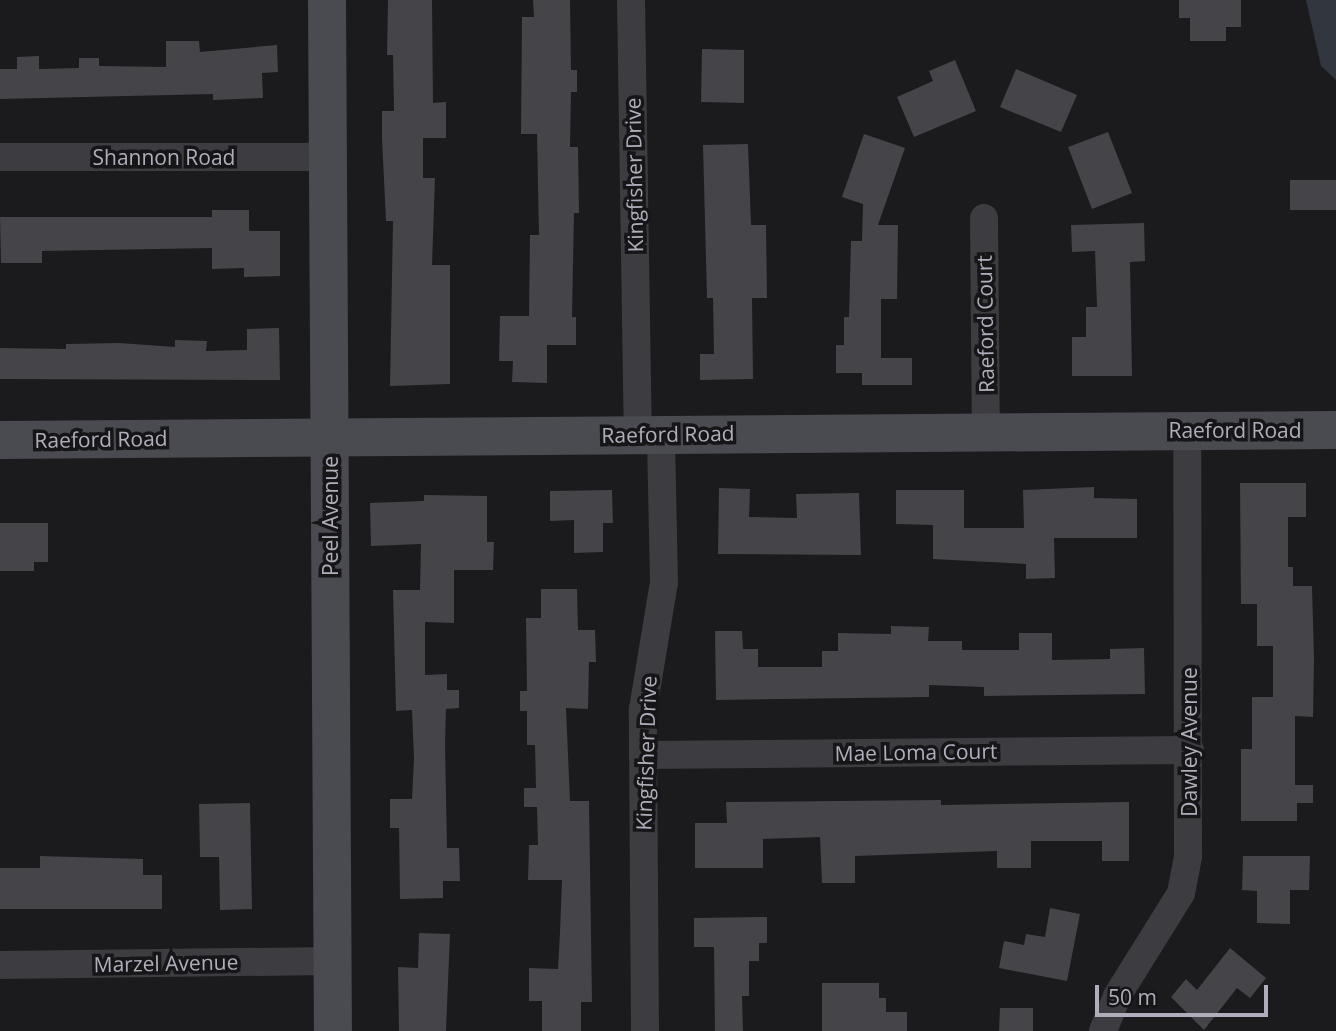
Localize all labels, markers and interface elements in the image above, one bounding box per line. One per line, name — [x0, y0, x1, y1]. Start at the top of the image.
street label: Kingfisher Drive — [620, 97, 648, 253]
street label: Shannon Road — [93, 144, 235, 170]
street label: Raeford Court — [971, 255, 999, 393]
street label: Raeford Road — [1168, 417, 1302, 443]
street label: Raeford Road — [601, 420, 735, 448]
street label: Raeford Road — [34, 425, 168, 453]
street label: Peel Avenue — [317, 456, 343, 576]
street label: Dawley Avenue — [1176, 667, 1202, 817]
street label: Kingfisher Drive — [631, 675, 661, 831]
street label: Mae Loma Court — [834, 738, 998, 766]
street label: Marzel Avenue — [93, 949, 239, 977]
scale bar — [1098, 972, 1271, 1016]
text: 50 m — [1108, 983, 1157, 1011]

